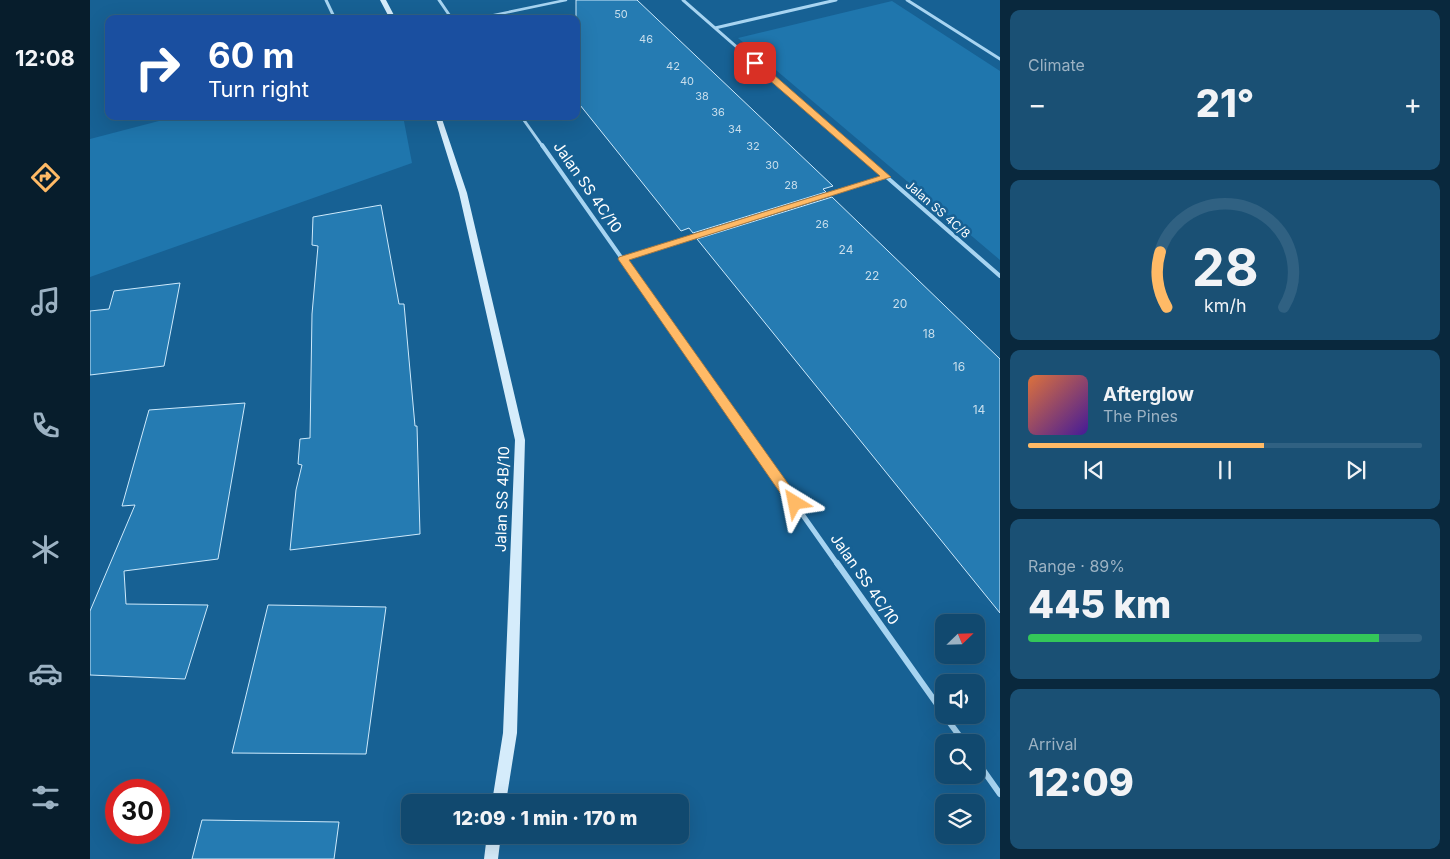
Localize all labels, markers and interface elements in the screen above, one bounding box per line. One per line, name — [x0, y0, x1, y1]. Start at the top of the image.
house number: 50 — [614, 7, 628, 21]
house number: 46 — [639, 32, 653, 46]
text: 60 m — [208, 34, 295, 76]
icon: right — [125, 35, 190, 100]
pin — [734, 42, 776, 84]
text: 12:08 — [15, 45, 75, 71]
icon: arrive — [741, 49, 769, 77]
text: Climate — [1028, 55, 1085, 75]
house number: 42 — [666, 59, 680, 73]
house number: 40 — [680, 74, 694, 88]
text: Turn right — [208, 76, 309, 102]
text: 21° — [1196, 80, 1254, 126]
text: − — [1028, 87, 1047, 121]
text: + — [1403, 87, 1422, 121]
house number: 38 — [695, 89, 709, 103]
house number: 36 — [711, 105, 725, 119]
house number: 34 — [728, 122, 742, 136]
street label: Jalan SS 4C/10 — [549, 138, 627, 236]
house number: 32 — [746, 139, 760, 153]
house number: 30 — [765, 158, 779, 172]
icon: directions — [28, 160, 63, 195]
street label: Jalan SS 4C/8 — [903, 177, 973, 241]
house number: 28 — [784, 178, 798, 192]
house number: 26 — [815, 217, 829, 231]
text: 28 — [1192, 236, 1258, 299]
house number: 24 — [839, 242, 854, 257]
house number: 22 — [865, 268, 879, 283]
icon: music — [28, 284, 63, 319]
text: km/h — [1204, 295, 1246, 316]
house number: 20 — [893, 296, 907, 311]
house number: 18 — [923, 326, 935, 341]
house number: 16 — [953, 359, 965, 374]
text: Afterglow — [1103, 383, 1194, 406]
house number: 14 — [973, 402, 986, 417]
text: The Pines — [1103, 406, 1178, 426]
icon: phone — [28, 408, 63, 443]
street label: Jalan SS 4B/10 — [491, 446, 513, 552]
icon: previous — [1080, 456, 1108, 484]
icon: pause — [1211, 456, 1239, 484]
icon: next — [1342, 456, 1370, 484]
position arrow — [768, 476, 820, 528]
street label: Jalan SS 4C/10 — [826, 530, 904, 628]
icon: climate — [28, 532, 63, 567]
text: Range · 89% — [1028, 556, 1125, 576]
text: 445 km — [1028, 581, 1171, 627]
north arrow — [935, 614, 985, 664]
map controls — [935, 614, 985, 844]
icon: car — [28, 656, 63, 691]
button: sound — [935, 674, 985, 724]
button: search — [935, 734, 985, 784]
text: Arrival — [1028, 734, 1077, 754]
text: 12:09 — [1028, 759, 1134, 805]
speed limit sign: 30 — [105, 779, 170, 844]
icon: filters — [28, 780, 63, 815]
button: layers — [935, 794, 985, 844]
text: 12:09 · 1 min · 170 m — [453, 807, 637, 830]

